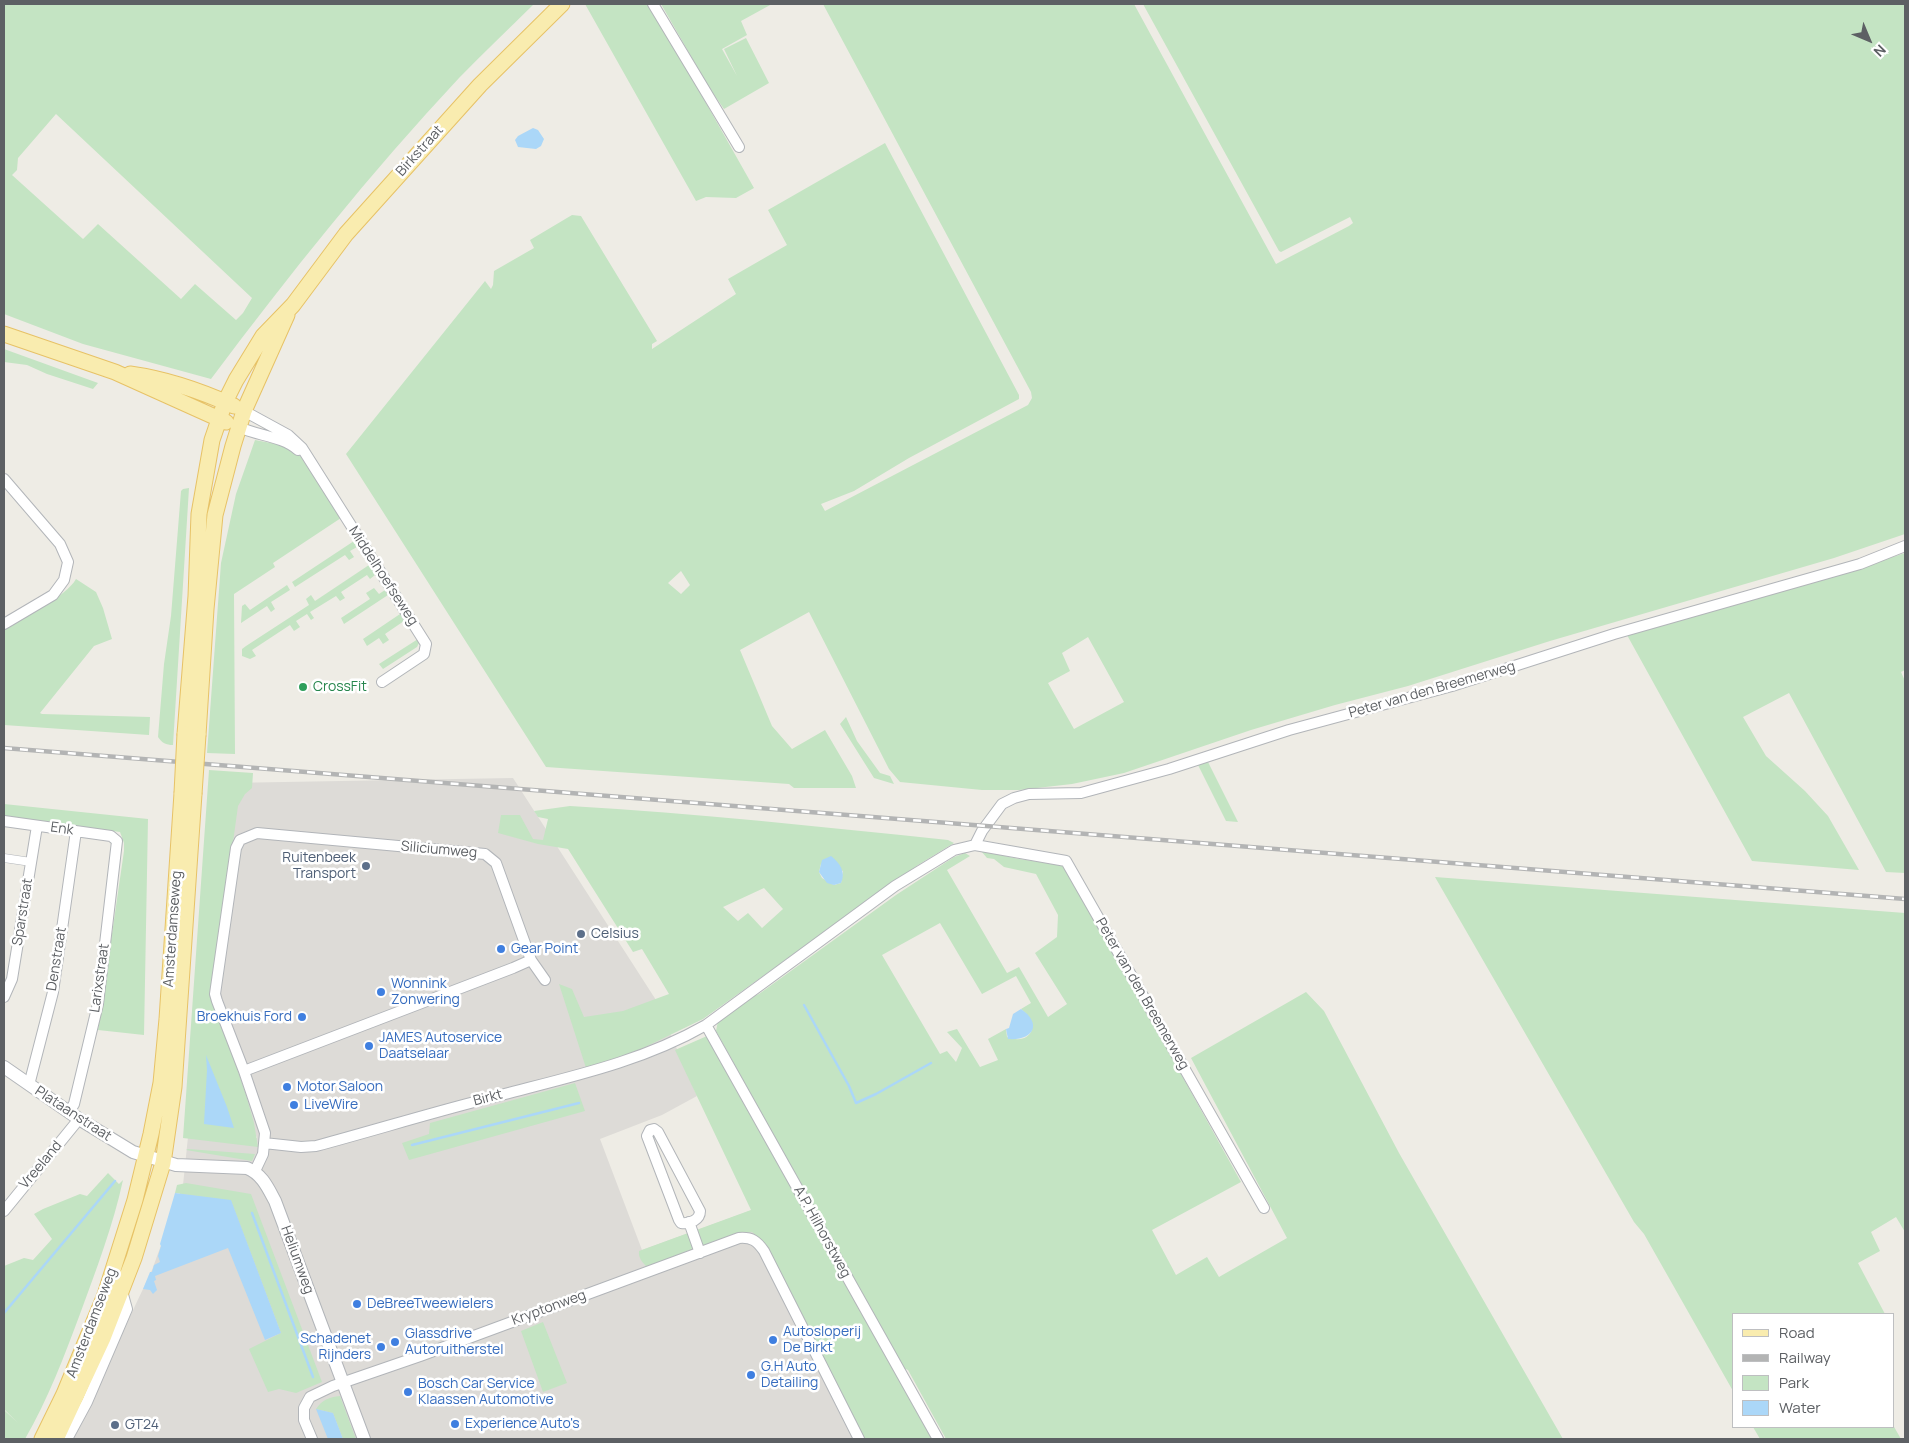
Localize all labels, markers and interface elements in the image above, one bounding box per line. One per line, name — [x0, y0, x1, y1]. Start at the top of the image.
north arrow — [1844, 15, 1894, 65]
text: N — [1870, 41, 1890, 61]
street label: Birkstraat — [393, 122, 447, 180]
street label: Middelhoefseweg — [345, 523, 421, 629]
street label: Peter van den Breemerweg — [1347, 658, 1517, 722]
place label: CrossFit — [313, 679, 367, 695]
marker: CrossFit — [297, 681, 309, 693]
street label: Enk — [49, 819, 75, 839]
street label: Siliciumweg — [400, 838, 478, 862]
place label: Ruitenbeek Transport — [282, 850, 356, 882]
marker: Ruitenbeek Transport — [360, 860, 372, 872]
street label: Amsterdamseweg — [161, 870, 185, 988]
street label: Sparstraat — [9, 877, 37, 947]
street label: Peter van den Breemerweg — [1092, 915, 1192, 1073]
street label: Denstraat — [44, 926, 70, 992]
place label: Celsius — [591, 926, 639, 942]
marker: Celsius — [575, 928, 587, 940]
place label: Gear Point — [511, 941, 578, 957]
street label: Larixstraat — [87, 942, 113, 1014]
marker: Gear Point — [495, 943, 507, 955]
place label: Wonnink Zonwering — [391, 976, 460, 1009]
marker: Wonnink Zonwering — [375, 986, 387, 998]
place label: Broekhuis Ford — [197, 1009, 292, 1025]
marker: Broekhuis Ford — [296, 1011, 308, 1023]
place label: JAMES Autoservice Daatselaar — [379, 1030, 502, 1062]
marker: JAMES Autoservice Daatselaar — [363, 1040, 375, 1052]
place label: Motor Saloon — [297, 1079, 383, 1095]
marker: Motor Saloon — [281, 1081, 293, 1093]
street label: Plataanstraat — [32, 1083, 114, 1145]
street label: Birkt — [472, 1086, 504, 1110]
place label: LiveWire — [304, 1097, 358, 1113]
marker: LiveWire — [288, 1099, 300, 1111]
street label: Vreeland — [16, 1138, 66, 1192]
street label: A.P. Hilhorstweg — [790, 1183, 854, 1281]
street label: Heliumweg — [277, 1224, 317, 1296]
street label: Amsterdamseweg — [63, 1266, 121, 1380]
street label: Kryptonweg — [510, 1287, 588, 1329]
place label: DeBreeTweewielers — [367, 1296, 493, 1312]
marker: DeBreeTweewielers — [351, 1298, 363, 1310]
legend — [1732, 1313, 1894, 1428]
text: Road — [1779, 1322, 1815, 1343]
place label: Autosloperij De Birkt — [783, 1324, 861, 1356]
place label: Glassdrive Autoruitherstel — [405, 1326, 503, 1358]
place label: Schadenet Rijnders — [300, 1331, 371, 1364]
marker: Autosloperij De Birkt — [767, 1334, 779, 1346]
marker: Glassdrive Autoruitherstel — [389, 1336, 401, 1348]
marker: Schadenet Rijnders — [375, 1341, 387, 1353]
text: Railway — [1779, 1347, 1831, 1368]
place label: G.H Auto Detailing — [761, 1359, 818, 1391]
marker: G.H Auto Detailing — [745, 1369, 757, 1381]
text: Park — [1779, 1372, 1809, 1393]
place label: Bosch Car Service Klaassen Automotive — [418, 1376, 554, 1408]
marker: Bosch Car Service Klaassen Automotive — [402, 1386, 414, 1398]
text: Water — [1779, 1397, 1821, 1418]
place label: Experience Auto's — [465, 1416, 580, 1432]
place label: GT24 — [125, 1417, 159, 1433]
marker: Experience Auto's — [449, 1418, 461, 1430]
marker: GT24 — [109, 1419, 121, 1431]

